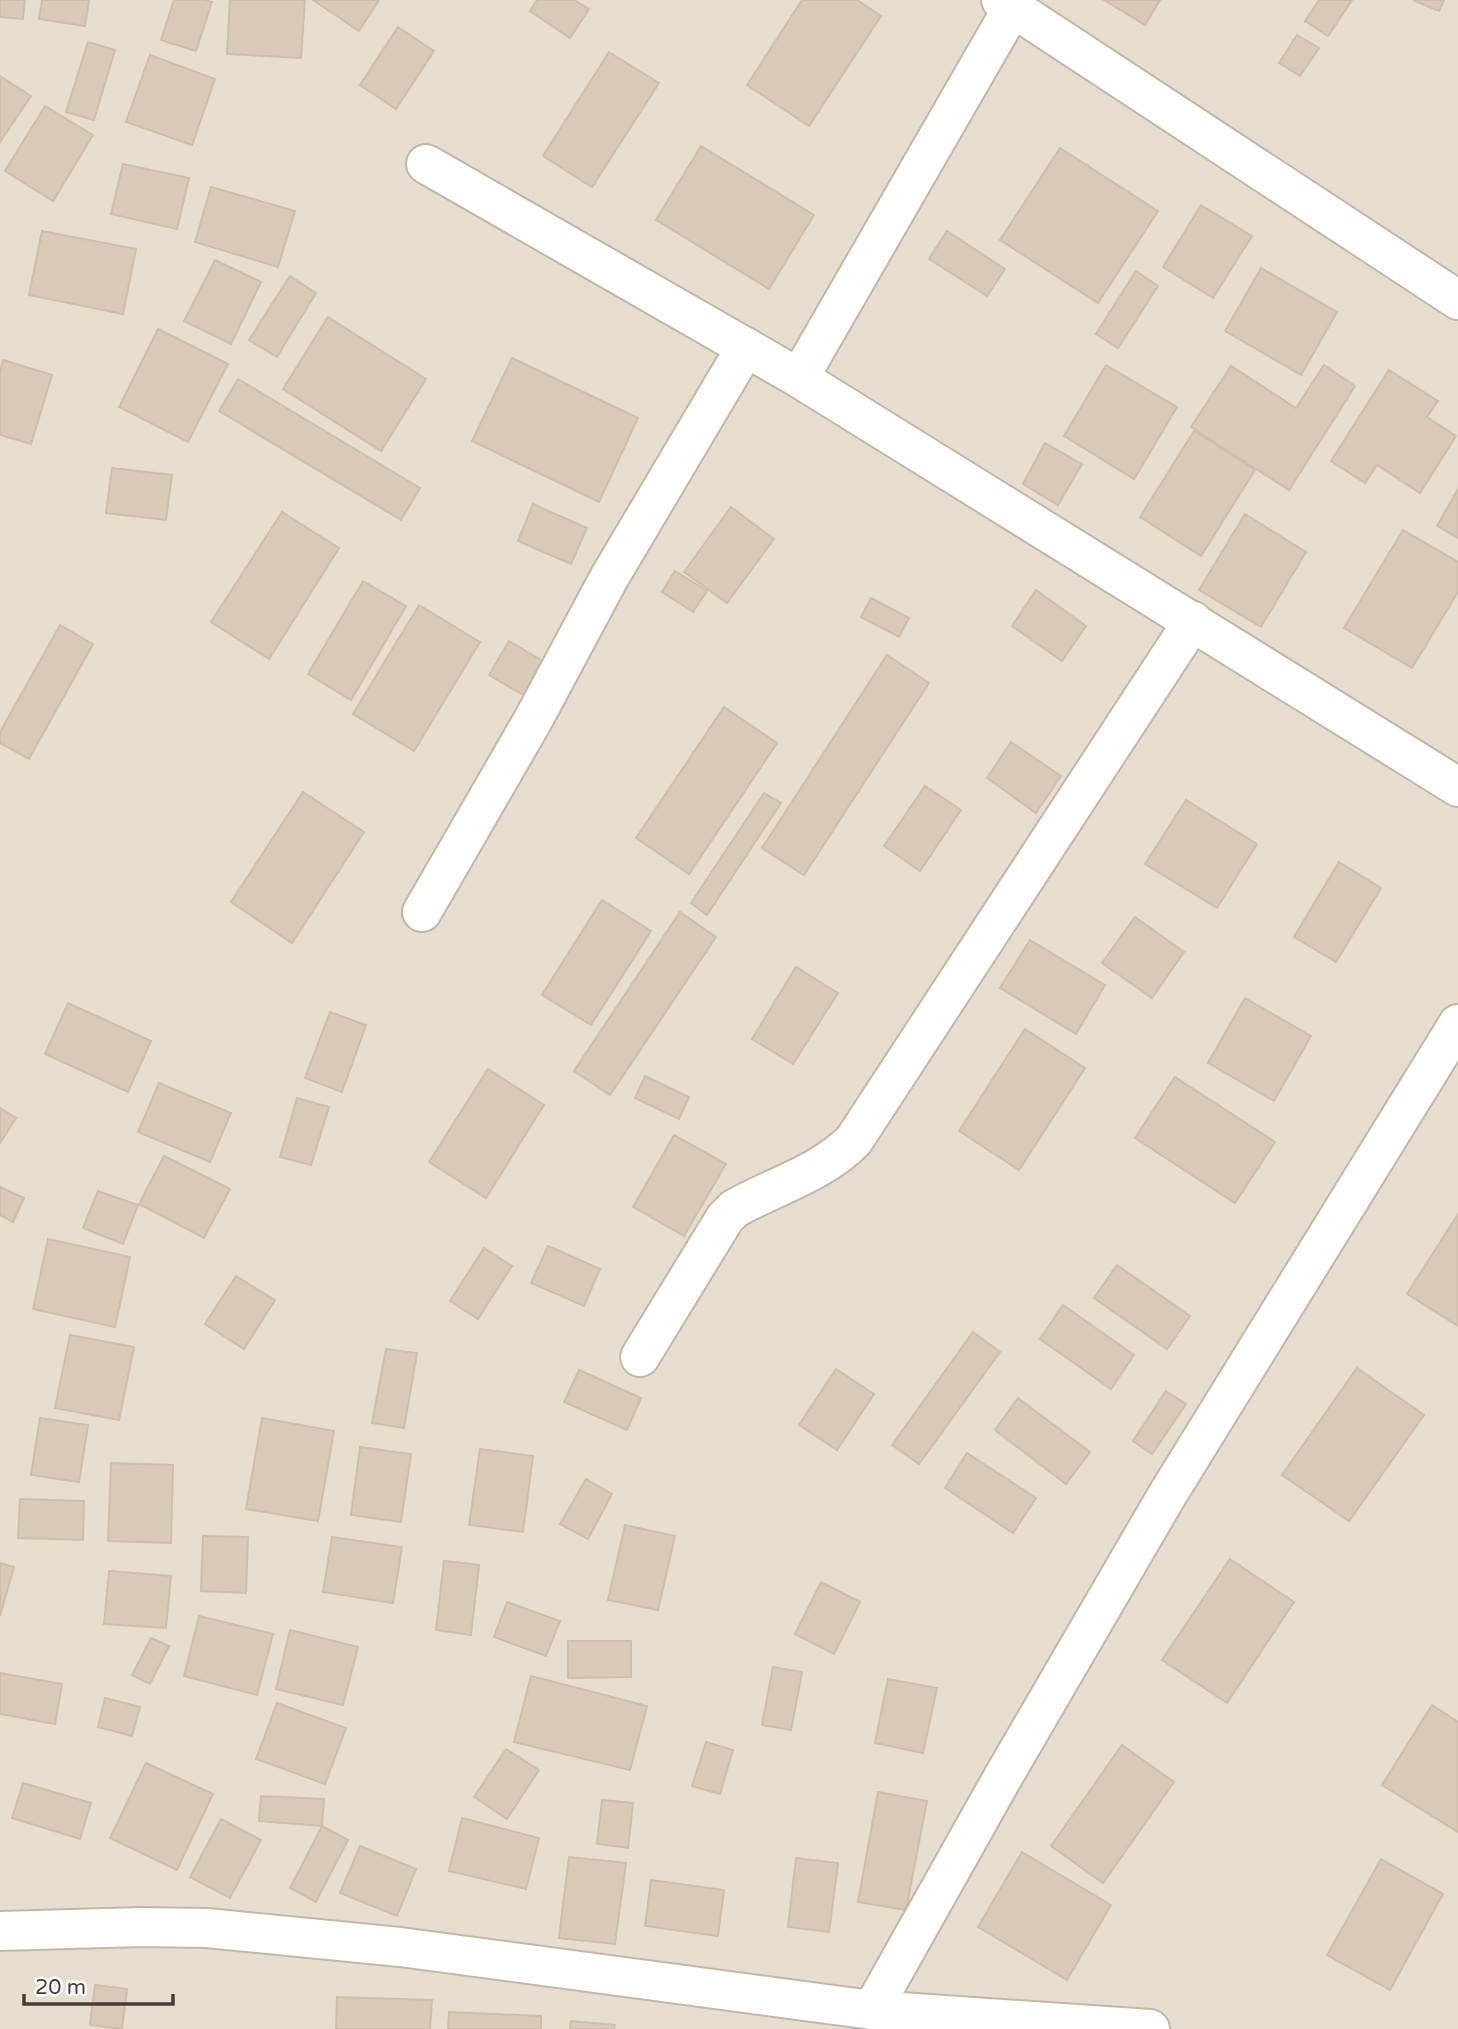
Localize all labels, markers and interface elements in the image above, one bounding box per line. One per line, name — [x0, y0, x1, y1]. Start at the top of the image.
scale bar — [24, 1962, 173, 2006]
text: 20 m — [35, 1975, 86, 2000]

